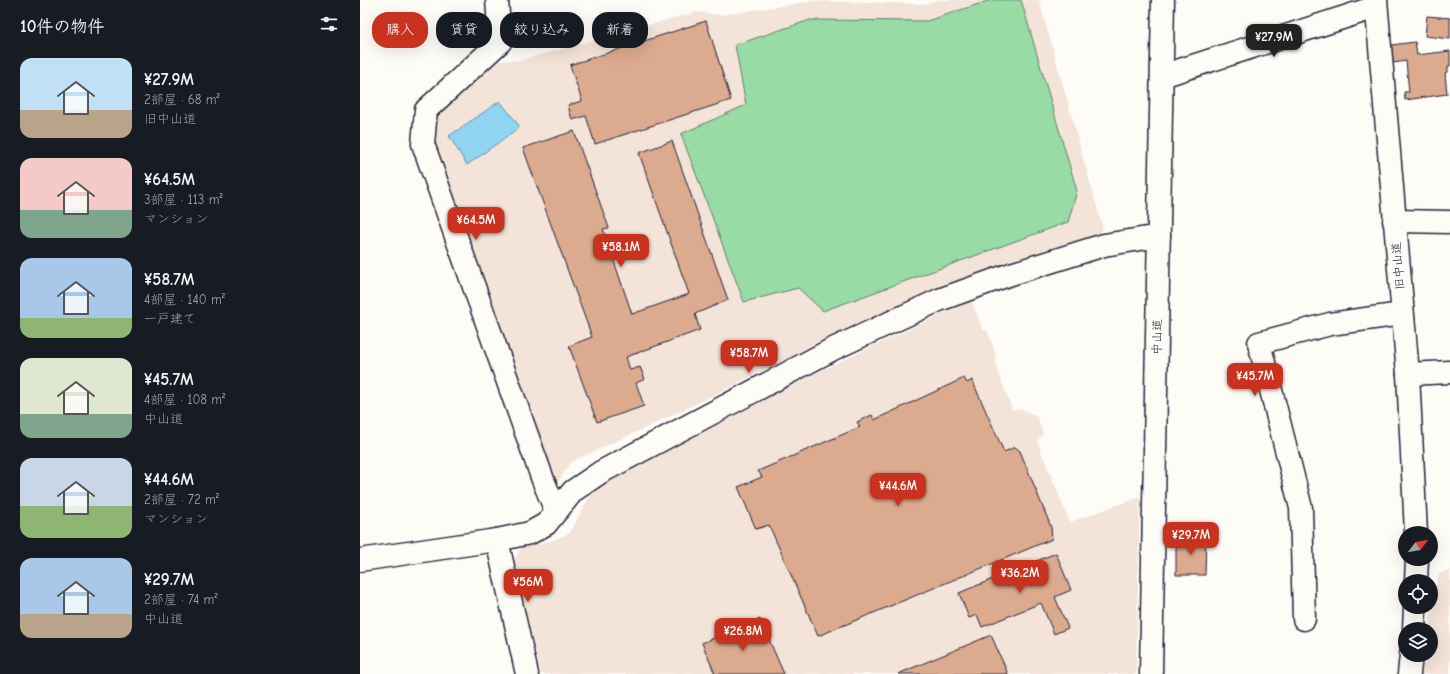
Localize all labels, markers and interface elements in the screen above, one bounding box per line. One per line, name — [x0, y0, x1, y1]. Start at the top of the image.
chip: 購入 — [372, 12, 428, 48]
chip: 賃貸 — [436, 12, 492, 48]
chip: 絞り込み — [500, 12, 584, 48]
chip: 新着 — [592, 12, 648, 48]
icon: filters — [318, 13, 340, 35]
text: 10件の物件 — [20, 17, 104, 36]
pin: ¥27.9M — [1241, 24, 1307, 58]
text: ¥27.9M — [1255, 29, 1293, 44]
text: ¥27.9M — [144, 70, 194, 89]
icon: home — [52, 74, 100, 122]
text: 2部屋 · 68 m² — [144, 92, 220, 107]
text: 旧中山道 — [144, 111, 196, 126]
text: ¥64.5M — [144, 170, 195, 189]
icon: home — [52, 174, 100, 222]
text: 3部屋 · 113 m² — [144, 192, 223, 207]
pin: ¥64.5M — [443, 207, 509, 241]
text: マンション — [144, 211, 208, 226]
text: ¥64.5M — [456, 212, 496, 227]
pin: ¥58.1M — [588, 234, 654, 268]
text: ¥58.1M — [602, 239, 640, 254]
street label: 旧中山道 — [1389, 241, 1407, 291]
text: ¥58.7M — [144, 270, 195, 289]
icon: home — [52, 274, 100, 322]
text: 4部屋 · 140 m² — [144, 292, 225, 307]
text: 一戸建て — [144, 311, 196, 326]
street label: 中山道 — [1150, 319, 1164, 355]
pin: ¥58.7M — [716, 340, 782, 374]
text: ¥58.7M — [730, 345, 768, 360]
pin: ¥45.7M — [1222, 363, 1288, 397]
text: ¥45.7M — [1236, 368, 1274, 383]
text: ¥45.7M — [144, 370, 194, 389]
icon: home — [52, 374, 100, 422]
text: 4部屋 · 108 m² — [144, 392, 225, 407]
text: 中山道 — [144, 411, 183, 426]
text: ¥44.6M — [144, 470, 194, 489]
pin: ¥44.6M — [865, 473, 931, 507]
icon: home — [52, 474, 100, 522]
text: ¥44.6M — [879, 478, 917, 493]
text: 2部屋 · 72 m² — [144, 492, 219, 507]
text: マンション — [144, 511, 208, 526]
pin: ¥29.7M — [1158, 522, 1224, 556]
north arrow — [1398, 526, 1438, 566]
map controls — [1398, 526, 1438, 662]
text: ¥29.7M — [1172, 527, 1210, 542]
pin: ¥36.2M — [987, 560, 1053, 594]
text: ¥36.2M — [1001, 565, 1039, 580]
pin: ¥56M — [504, 569, 552, 603]
text: ¥29.7M — [144, 570, 194, 589]
icon: home — [52, 574, 100, 622]
text: ¥56M — [513, 574, 543, 589]
button: locate — [1398, 574, 1438, 614]
text: 2部屋 · 74 m² — [144, 592, 218, 607]
text: 中山道 — [144, 611, 183, 626]
pin: ¥26.8M — [710, 618, 776, 652]
button: layers — [1398, 622, 1438, 662]
text: ¥26.8M — [723, 623, 763, 638]

